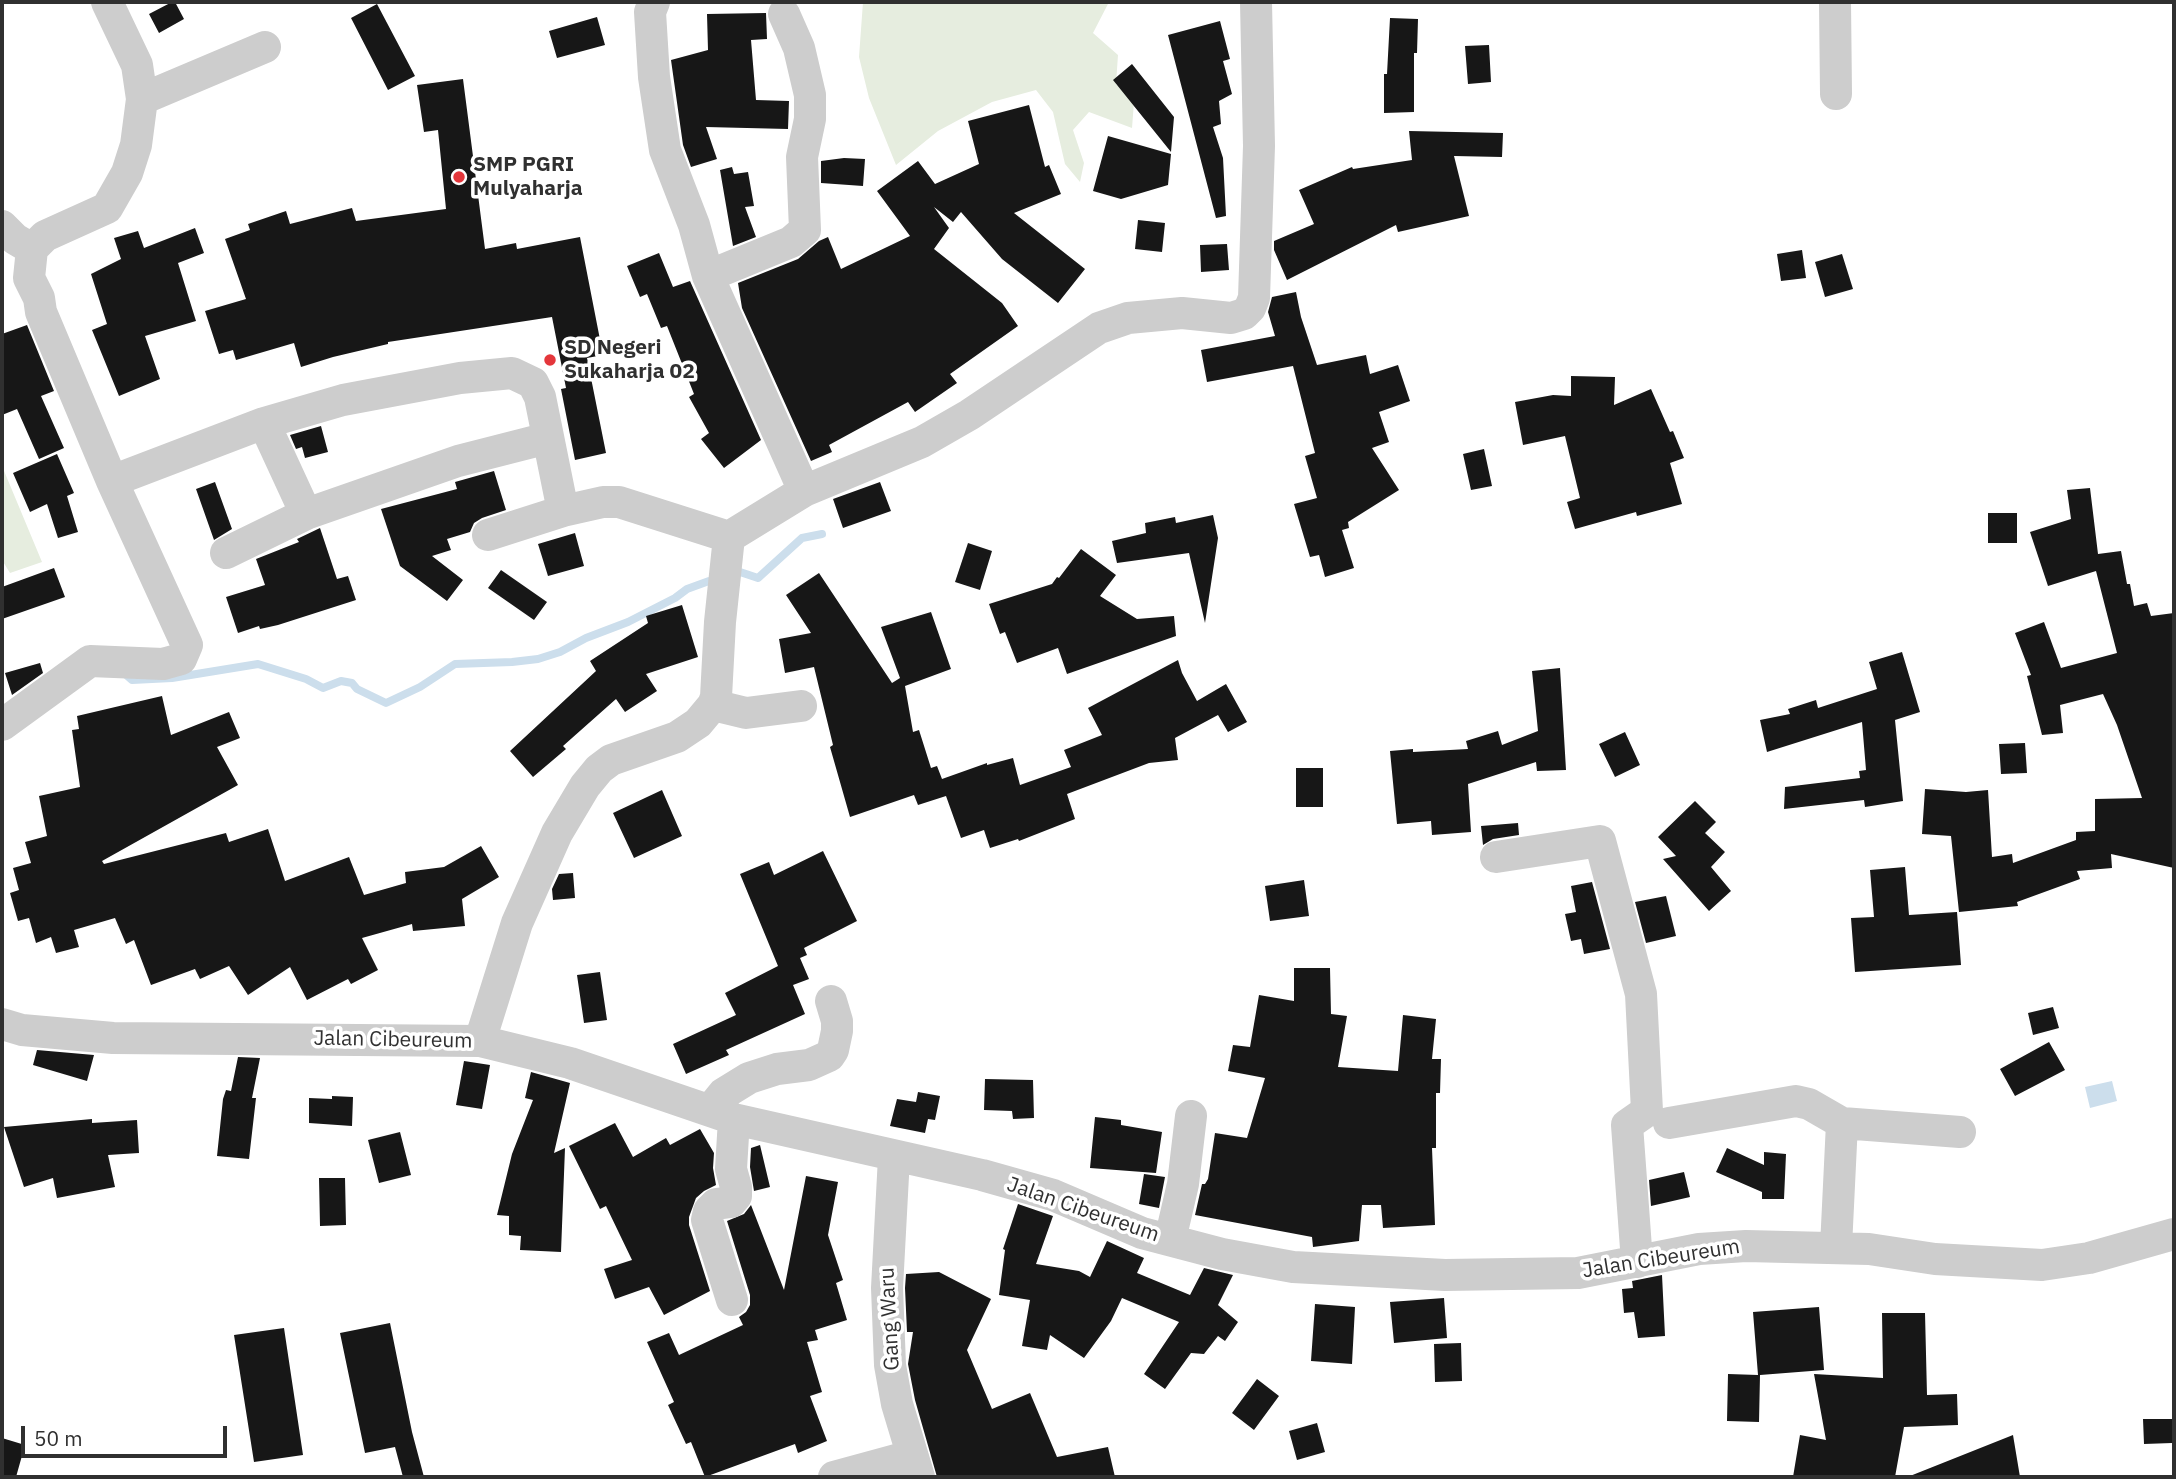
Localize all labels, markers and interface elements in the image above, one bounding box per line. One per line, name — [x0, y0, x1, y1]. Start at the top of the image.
place label: SMP PGRI Mulyaharja — [473, 152, 583, 202]
marker: SMP PGRI Mulyaharja — [451, 169, 467, 185]
place label: SD Negeri Sukaharja 02 — [564, 335, 695, 385]
marker: SD Negeri Sukaharja 02 — [542, 352, 558, 368]
street label: Jalan Cibeureum — [313, 1026, 473, 1054]
street label: Jalan Cibeureum — [1004, 1172, 1162, 1248]
street label: Jalan Cibeureum — [1580, 1234, 1742, 1284]
street label: Gang Waru — [875, 1267, 905, 1371]
scale bar — [24, 1412, 231, 1456]
text: 50 m — [34, 1424, 83, 1452]

